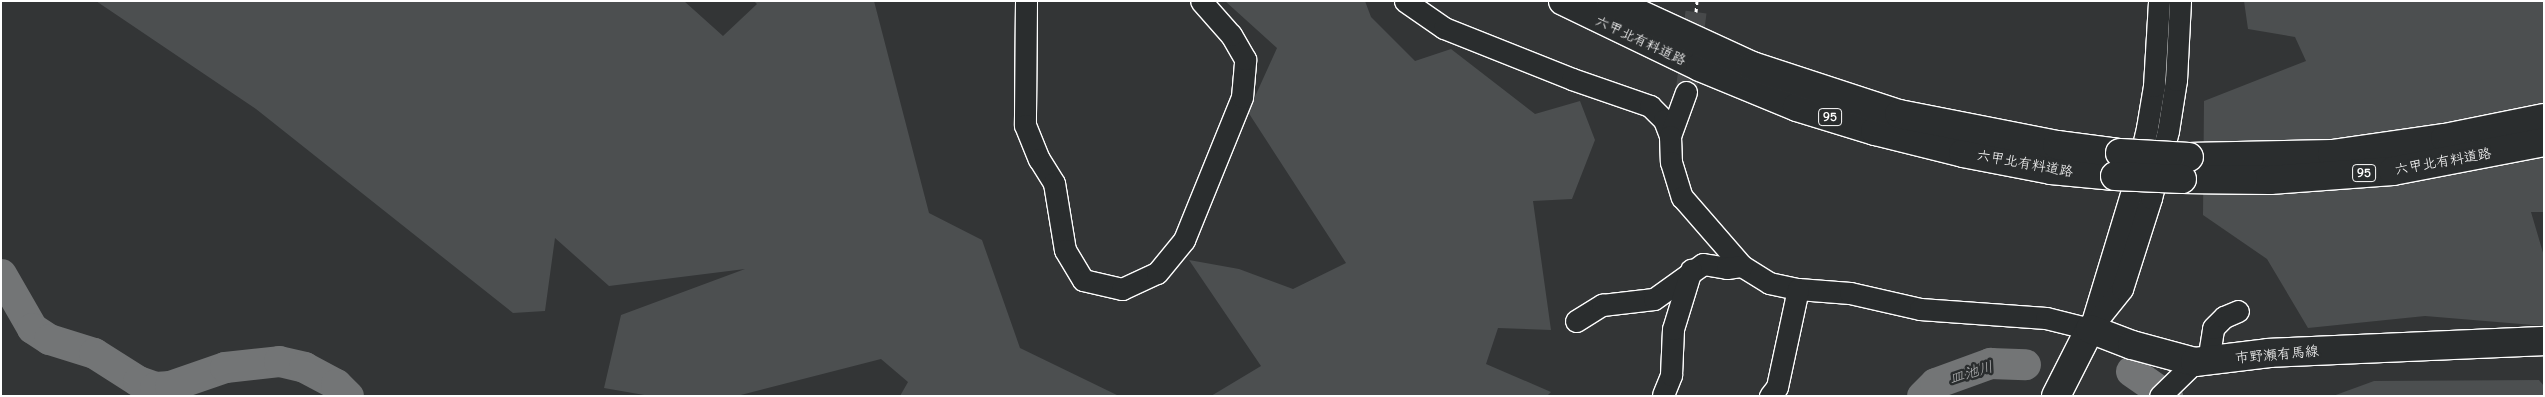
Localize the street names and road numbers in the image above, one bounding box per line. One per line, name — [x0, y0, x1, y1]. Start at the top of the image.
street label: 六甲北有料道路 — [1593, 12, 1689, 68]
road number: 95 — [1818, 108, 1842, 126]
street label: 六甲北有料道路 — [2393, 144, 2493, 178]
street label: 六甲北有料道路 — [1975, 146, 2075, 180]
road number: 95 — [2352, 164, 2376, 182]
street label: 市野瀬有馬線 — [2234, 342, 2320, 366]

